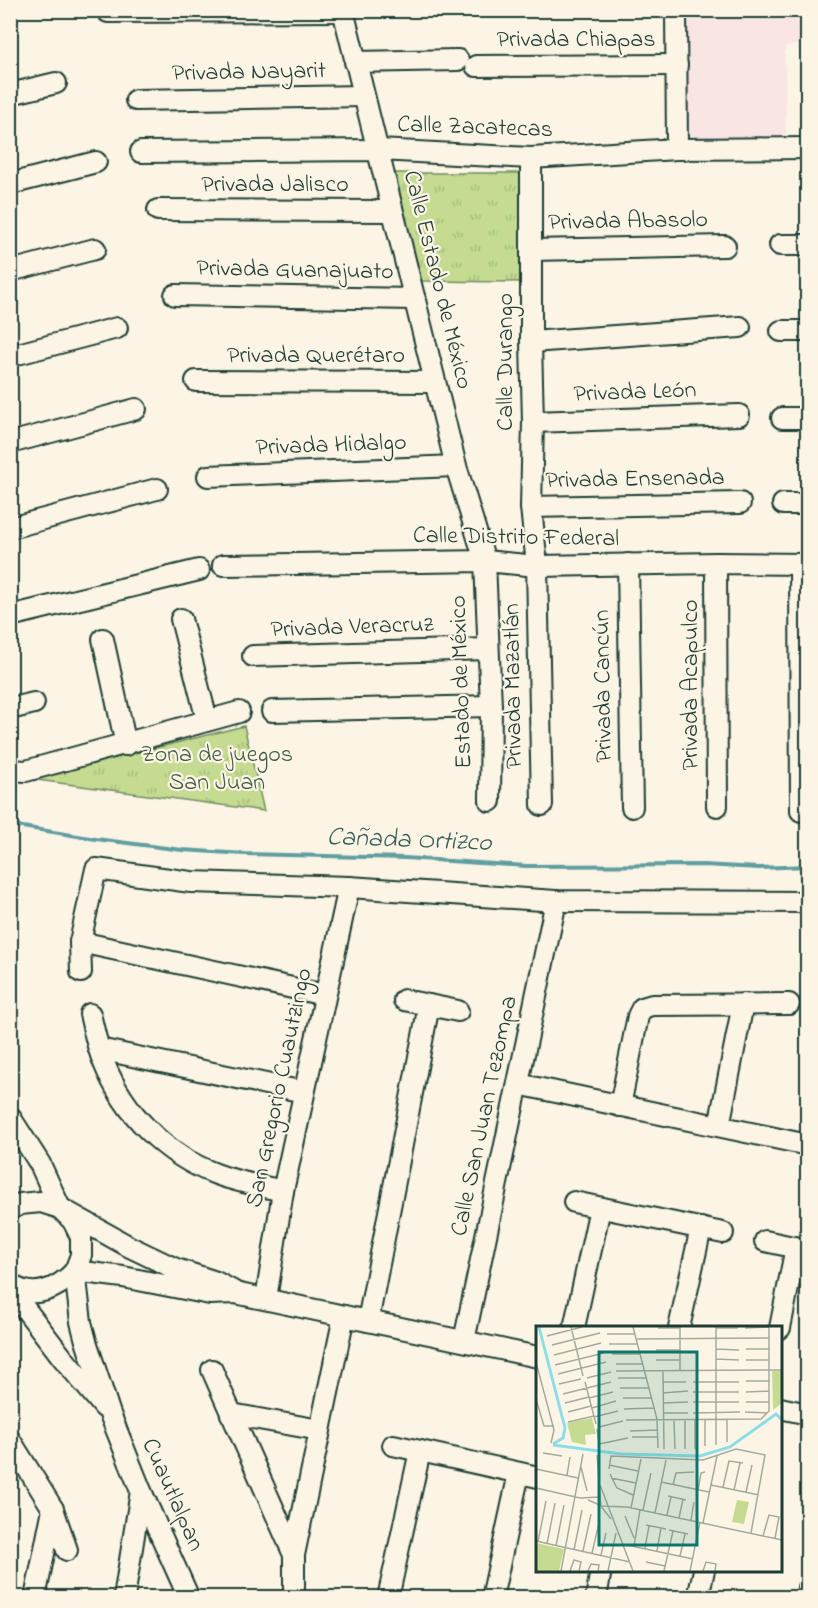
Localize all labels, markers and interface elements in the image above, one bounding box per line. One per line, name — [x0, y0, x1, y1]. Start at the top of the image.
street label: Privada Chiapas — [497, 23, 655, 58]
street label: Privada Nayarit — [172, 54, 326, 93]
street label: Calle Zacatecas — [397, 108, 553, 148]
street label: Calle Estado de México — [393, 167, 481, 393]
street label: Privada Jalisco — [201, 168, 349, 203]
street label: Privada Abasolo — [548, 203, 708, 241]
street label: Privada Guanajuato — [196, 252, 394, 290]
street label: Calle Durango — [489, 293, 524, 431]
street label: Privada Querétaro — [227, 339, 405, 374]
street label: Privada León — [573, 373, 697, 413]
street label: Privada Hidalgo — [255, 426, 407, 466]
street label: Privada Ensenada — [545, 461, 725, 499]
street label: Calle Distrito Federal — [412, 519, 620, 557]
street label: Estado de México — [441, 595, 483, 769]
street label: Privada Acapulco — [674, 599, 709, 771]
street label: Privada Mazatlán — [495, 603, 533, 769]
street label: Privada Veracruz — [270, 608, 435, 648]
street label: Privada Cancún — [585, 609, 623, 763]
park label: Zona de juegos San Juan — [141, 738, 293, 801]
water label: Cañada Ortizco — [326, 819, 494, 863]
street label: San Gregorio Cuautzingo — [238, 965, 322, 1211]
street label: Calle San Juan Tezompa — [442, 993, 528, 1239]
inset map — [536, 1326, 782, 1572]
street label: Cuautlalpan — [132, 1433, 212, 1557]

